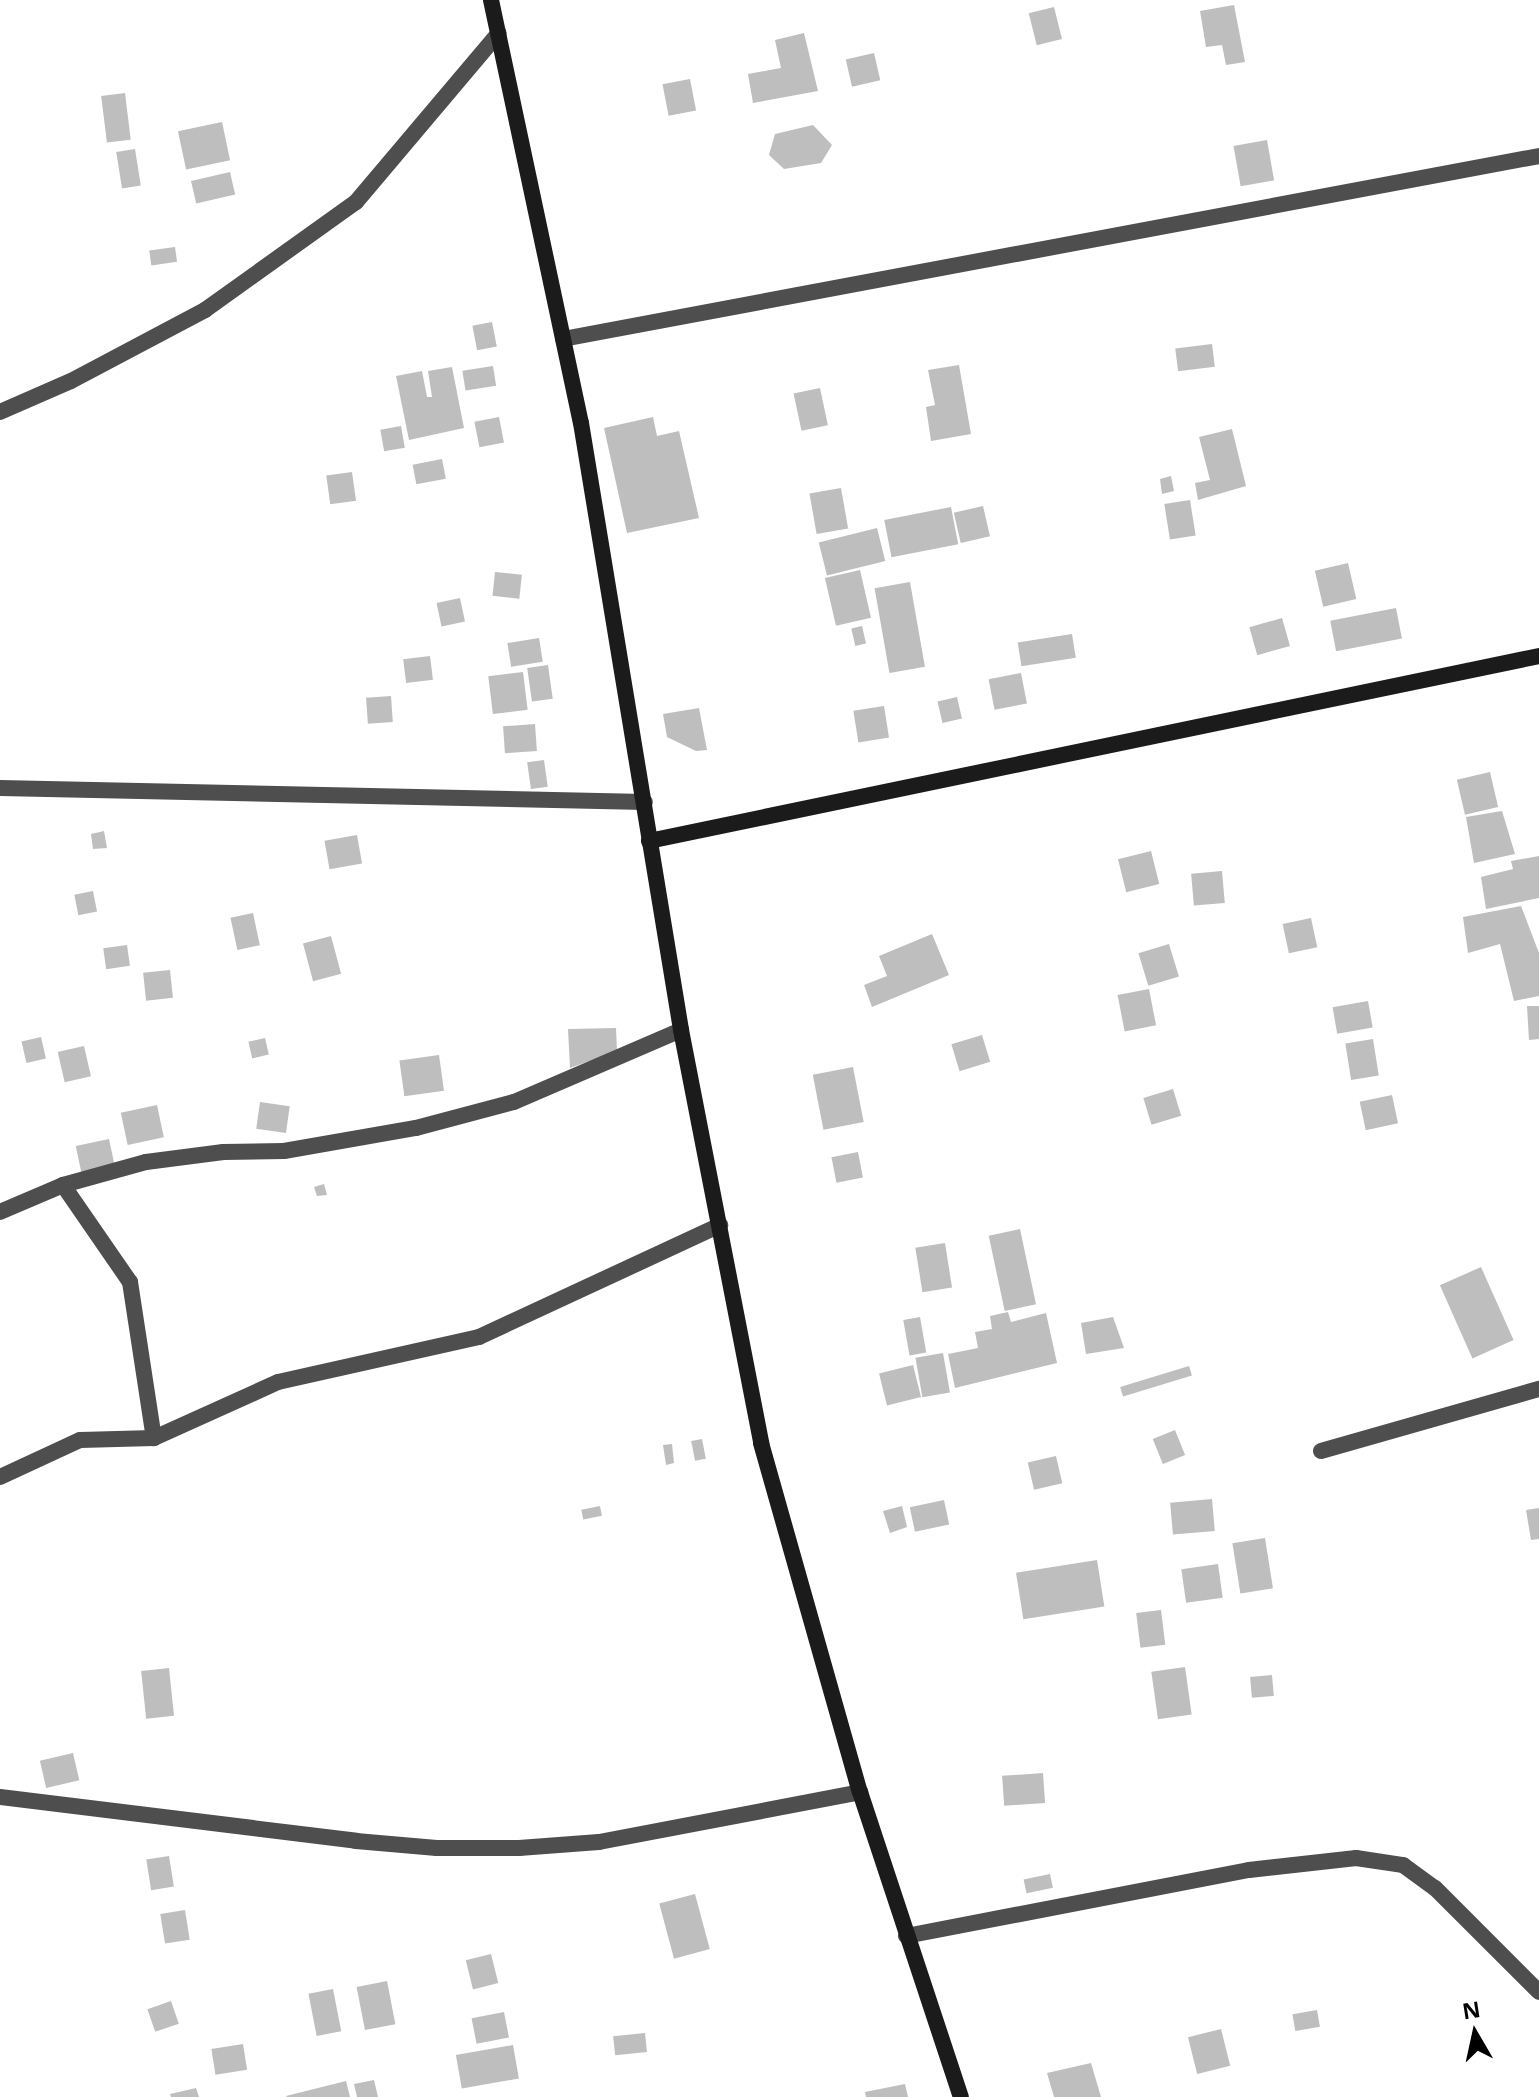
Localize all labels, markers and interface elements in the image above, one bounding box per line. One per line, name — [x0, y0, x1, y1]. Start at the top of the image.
north arrow — [1435, 1993, 1515, 2073]
text: N — [1460, 1993, 1482, 2026]

